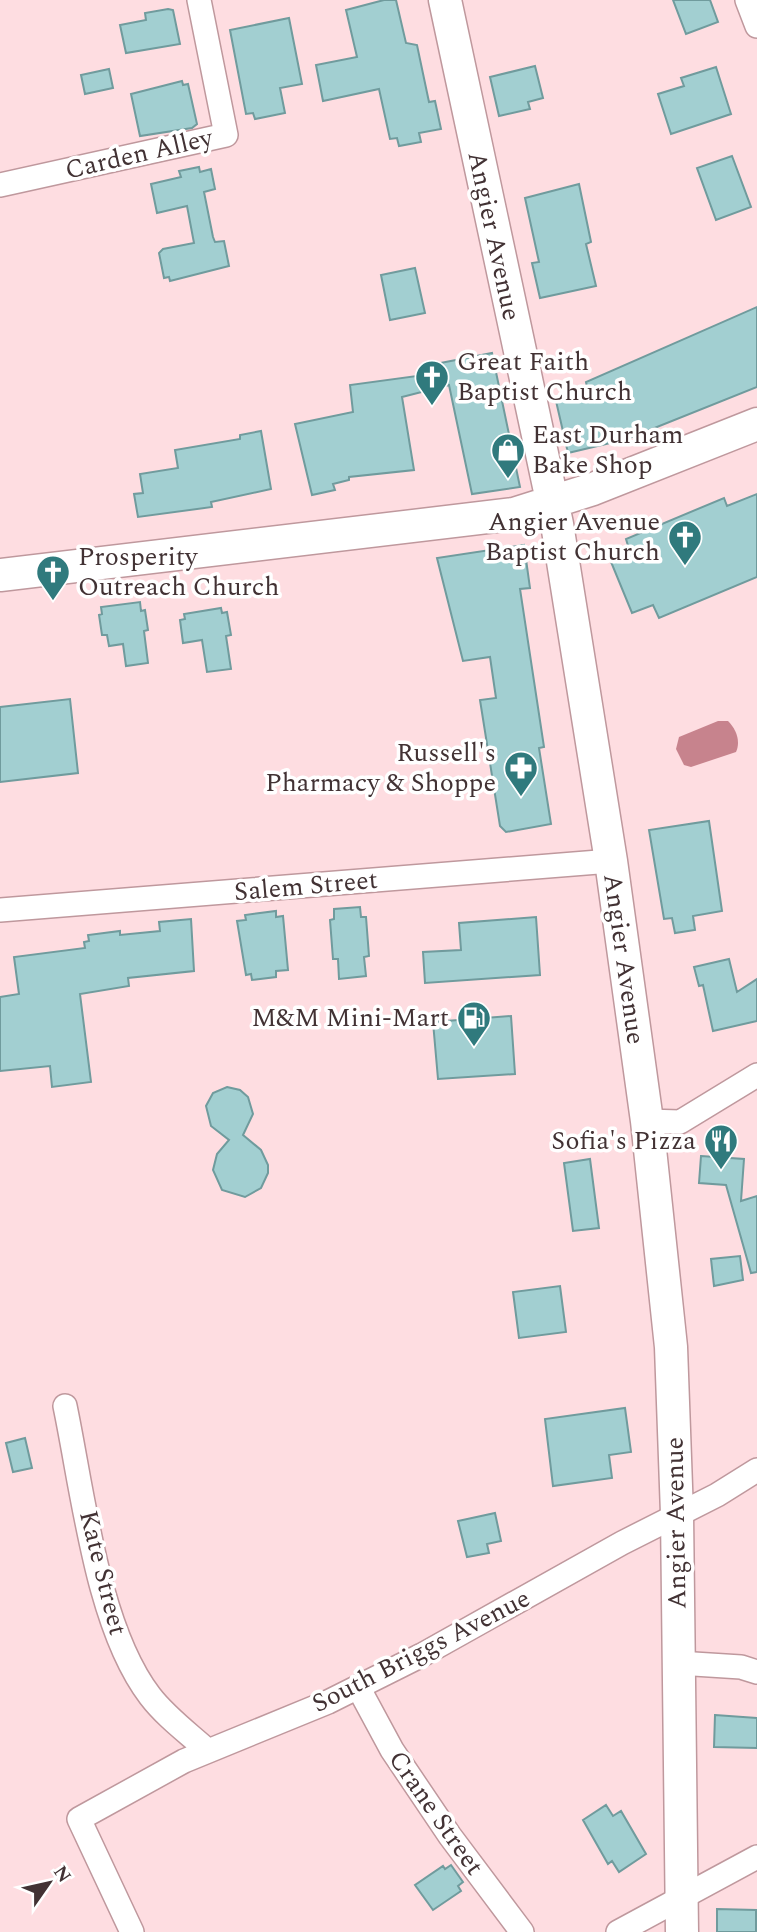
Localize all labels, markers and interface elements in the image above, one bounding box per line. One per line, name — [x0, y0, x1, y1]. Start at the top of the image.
street label: Carden Alley — [61, 117, 218, 190]
street label: Angier Avenue — [457, 148, 531, 324]
place label: Great Faith Baptist Church — [457, 342, 632, 412]
church icon: Great Faith Baptist Church — [413, 358, 451, 407]
place label: East Durham Bake Shop — [532, 415, 683, 485]
shop icon: East Durham Bake Shop — [489, 431, 527, 480]
place label: Angier Avenue Baptist Church — [485, 502, 660, 572]
church icon: Angier Avenue Baptist Church — [666, 518, 704, 567]
place label: Prosperity Outreach Church — [78, 537, 279, 607]
church icon: Prosperity Outreach Church — [34, 553, 72, 602]
place label: Russell's Pharmacy & Shoppe — [265, 733, 496, 803]
pharmacy icon: Russell's Pharmacy & Shoppe — [502, 749, 540, 798]
street label: Salem Street — [232, 860, 380, 912]
street label: Angier Avenue — [592, 871, 656, 1047]
place label: M&M Mini-Mart — [251, 998, 449, 1038]
fuel station icon: M&M Mini-Mart — [455, 999, 493, 1048]
place label: Sofia's Pizza — [551, 1121, 696, 1161]
restaurant icon: Sofia's Pizza — [702, 1122, 740, 1171]
street label: Angier Avenue — [655, 1437, 697, 1609]
street label: Kate Street — [68, 1506, 138, 1640]
street label: South Briggs Avenue — [305, 1579, 537, 1723]
street label: Crane Street — [378, 1742, 494, 1884]
north arrow — [14, 1848, 84, 1918]
text: N — [45, 1860, 78, 1889]

